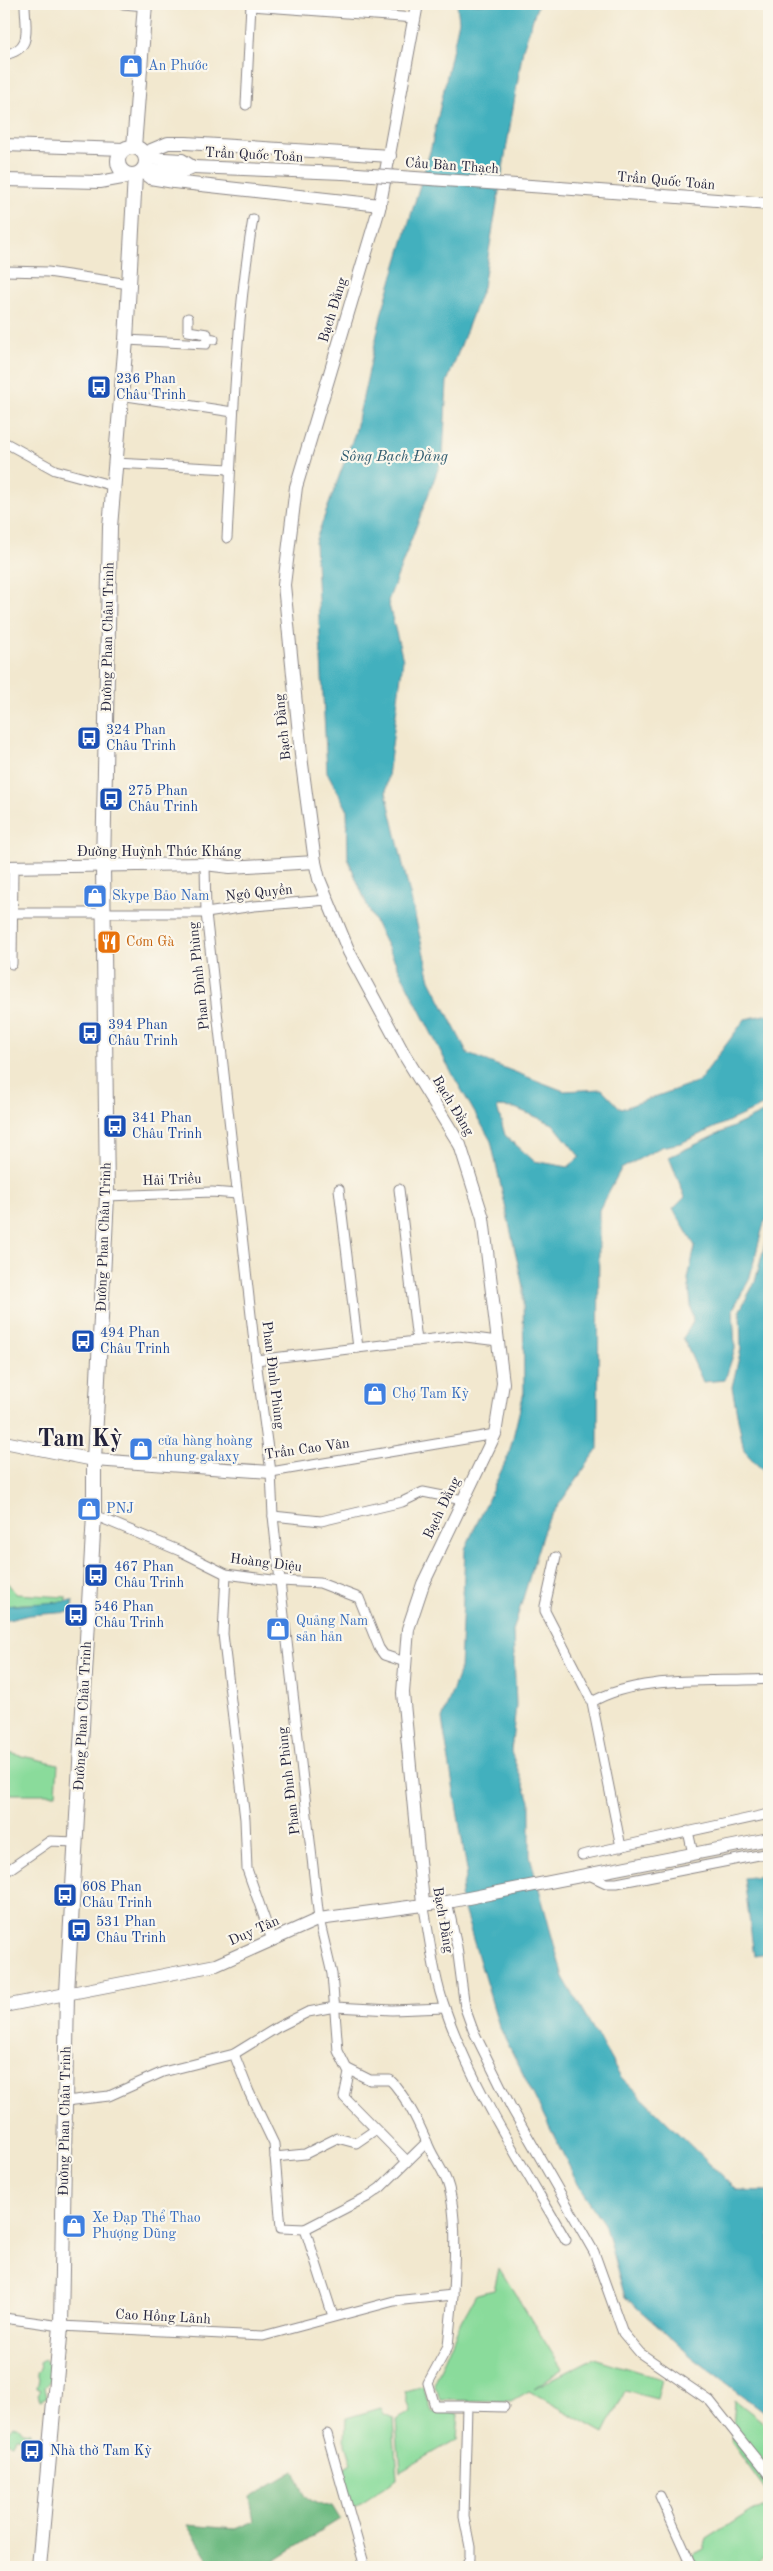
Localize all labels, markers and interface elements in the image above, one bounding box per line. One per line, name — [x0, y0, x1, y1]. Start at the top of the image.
shop icon: An Phước — [118, 53, 144, 79]
place label: An Phước — [148, 59, 208, 73]
street label: Trần Quốc Toản — [204, 143, 304, 165]
street label: Cầu Bàn Thạch — [405, 154, 500, 176]
street label: Trần Quốc Toản — [616, 168, 716, 192]
street label: Bạch Đằng — [315, 275, 350, 344]
place label: 236 Phan Châu Trinh — [116, 372, 186, 402]
bus stop icon: 236 Phan Châu Trinh — [86, 374, 112, 400]
water label: Sông Bạch Đằng — [340, 448, 448, 465]
street label: Đường Phan Châu Trinh — [100, 562, 116, 712]
street label: Bạch Đằng — [271, 693, 293, 761]
place label: 324 Phan Châu Trinh — [106, 723, 176, 753]
bus stop icon: 324 Phan Châu Trinh — [76, 725, 102, 751]
place label: 275 Phan Châu Trinh — [128, 784, 198, 814]
bus stop icon: 275 Phan Châu Trinh — [98, 786, 124, 812]
street label: Đường Huỳnh Thúc Kháng — [77, 845, 242, 859]
street label: Ngô Quyền — [224, 880, 294, 903]
shop icon: Skype Bảo Nam — [82, 883, 108, 909]
place label: Skype Bảo Nam — [112, 889, 209, 903]
street label: Phan Đình Phùng — [186, 921, 212, 1031]
restaurant icon: Cơm Gà — [96, 929, 122, 955]
place label: Cơm Gà — [126, 935, 174, 949]
place label: 394 Phan Châu Trinh — [108, 1018, 178, 1048]
bus stop icon: 394 Phan Châu Trinh — [77, 1020, 103, 1046]
street label: Bạch Đằng — [430, 1073, 478, 1139]
place label: 341 Phan Châu Trinh — [132, 1111, 202, 1141]
bus stop icon: 341 Phan Châu Trinh — [102, 1113, 128, 1139]
street label: Đường Phan Châu Trinh — [94, 1162, 114, 1312]
street label: Hải Triều — [142, 1170, 202, 1188]
street label: Phan Đình Phùng — [259, 1320, 287, 1430]
place label: 494 Phan Châu Trinh — [100, 1326, 170, 1356]
bus stop icon: 494 Phan Châu Trinh — [70, 1328, 96, 1354]
shop icon: Chợ Tam Kỳ — [362, 1381, 388, 1407]
place label: Chợ Tam Kỳ — [392, 1387, 470, 1401]
district label: Tam Kỳ — [37, 1428, 123, 1452]
place label: cửa hàng hoàng nhung galaxy — [158, 1434, 253, 1464]
street label: Trần Cao Vân — [263, 1434, 351, 1462]
shop icon: cửa hàng hoàng nhung galaxy — [128, 1436, 154, 1462]
street label: Bạch Đằng — [419, 1474, 463, 1541]
shop icon: PNJ — [76, 1496, 102, 1522]
place label: PNJ — [106, 1502, 134, 1516]
street label: Hoàng Diệu — [229, 1552, 303, 1574]
place label: 467 Phan Châu Trinh — [114, 1560, 184, 1590]
bus stop icon: 467 Phan Châu Trinh — [83, 1562, 109, 1588]
place label: 546 Phan Châu Trinh — [94, 1600, 164, 1630]
bus stop icon: 546 Phan Châu Trinh — [63, 1602, 89, 1628]
place label: Quảng Nam sản hản — [296, 1614, 368, 1644]
shop icon: Quảng Nam sản hản — [265, 1616, 291, 1642]
street label: Đường Phan Châu Trinh — [72, 1640, 94, 1791]
street label: Phan Đình Phùng — [275, 1726, 303, 1836]
place label: 608 Phan Châu Trinh — [82, 1880, 152, 1910]
bus stop icon: 608 Phan Châu Trinh — [52, 1882, 78, 1908]
street label: Bạch Đằng — [430, 1885, 458, 1955]
street label: Duy Tân — [227, 1914, 282, 1948]
place label: 531 Phan Châu Trinh — [96, 1915, 166, 1945]
bus stop icon: 531 Phan Châu Trinh — [66, 1917, 92, 1943]
street label: Đường Phan Châu Trinh — [57, 2046, 73, 2196]
place label: Xe Đạp Thể Thao Phượng Dũng — [92, 2209, 201, 2241]
shop icon: Xe Đạp Thể Thao Phượng Dũng — [61, 2213, 87, 2239]
street label: Cao Hồng Lãnh — [115, 2306, 212, 2327]
bus stop icon: Nhà thờ Tam Kỳ — [19, 2438, 45, 2464]
place label: Nhà thờ Tam Kỳ — [50, 2444, 152, 2458]

